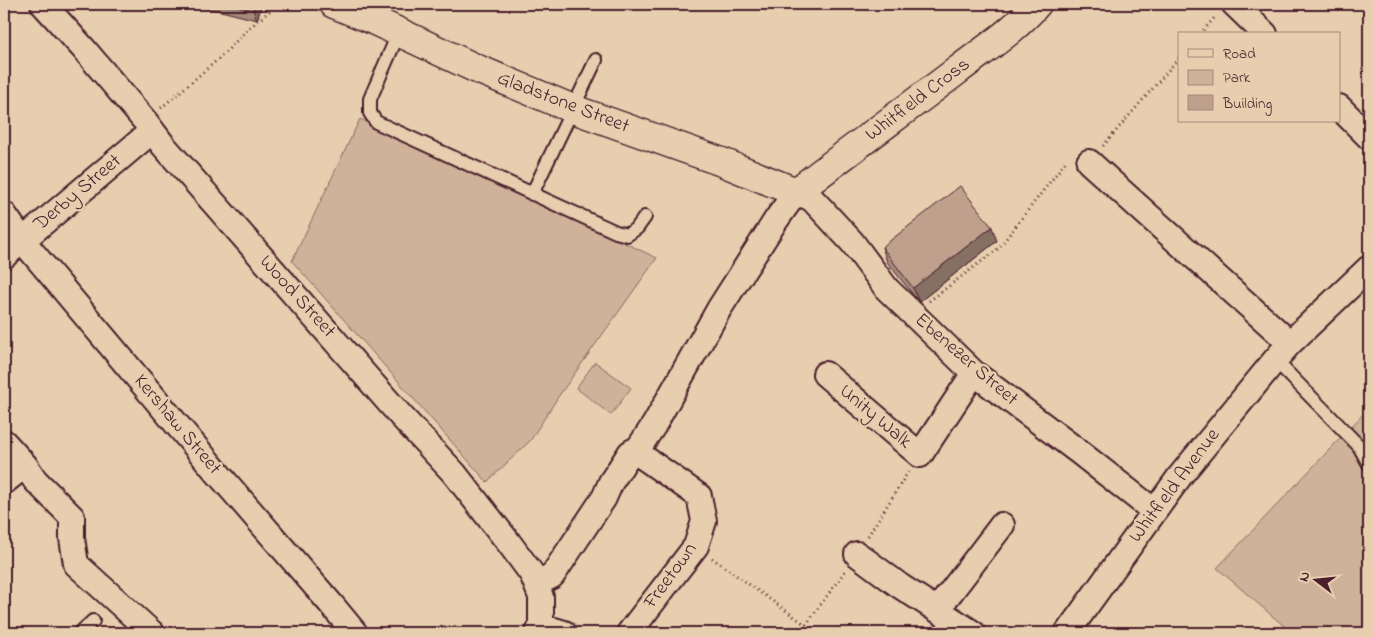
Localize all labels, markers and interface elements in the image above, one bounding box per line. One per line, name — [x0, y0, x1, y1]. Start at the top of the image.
legend — [1178, 32, 1340, 122]
text: Road — [1223, 43, 1256, 65]
street label: Whitfield Cross — [859, 51, 977, 149]
street label: Gladstone Street — [493, 64, 634, 142]
text: Park — [1223, 67, 1251, 89]
text: Building — [1222, 93, 1272, 116]
street label: Derby Street — [27, 147, 128, 239]
street label: Wood Street — [252, 249, 342, 345]
street label: Ebenezer Street — [908, 307, 1025, 414]
street label: Kershaw Street — [126, 368, 228, 482]
street label: Unity Walk — [832, 378, 918, 456]
street label: Whitfield Avenue — [1122, 423, 1228, 549]
street label: Freetown — [636, 537, 705, 616]
north arrow — [1290, 554, 1340, 604]
text: N — [1294, 569, 1316, 584]

